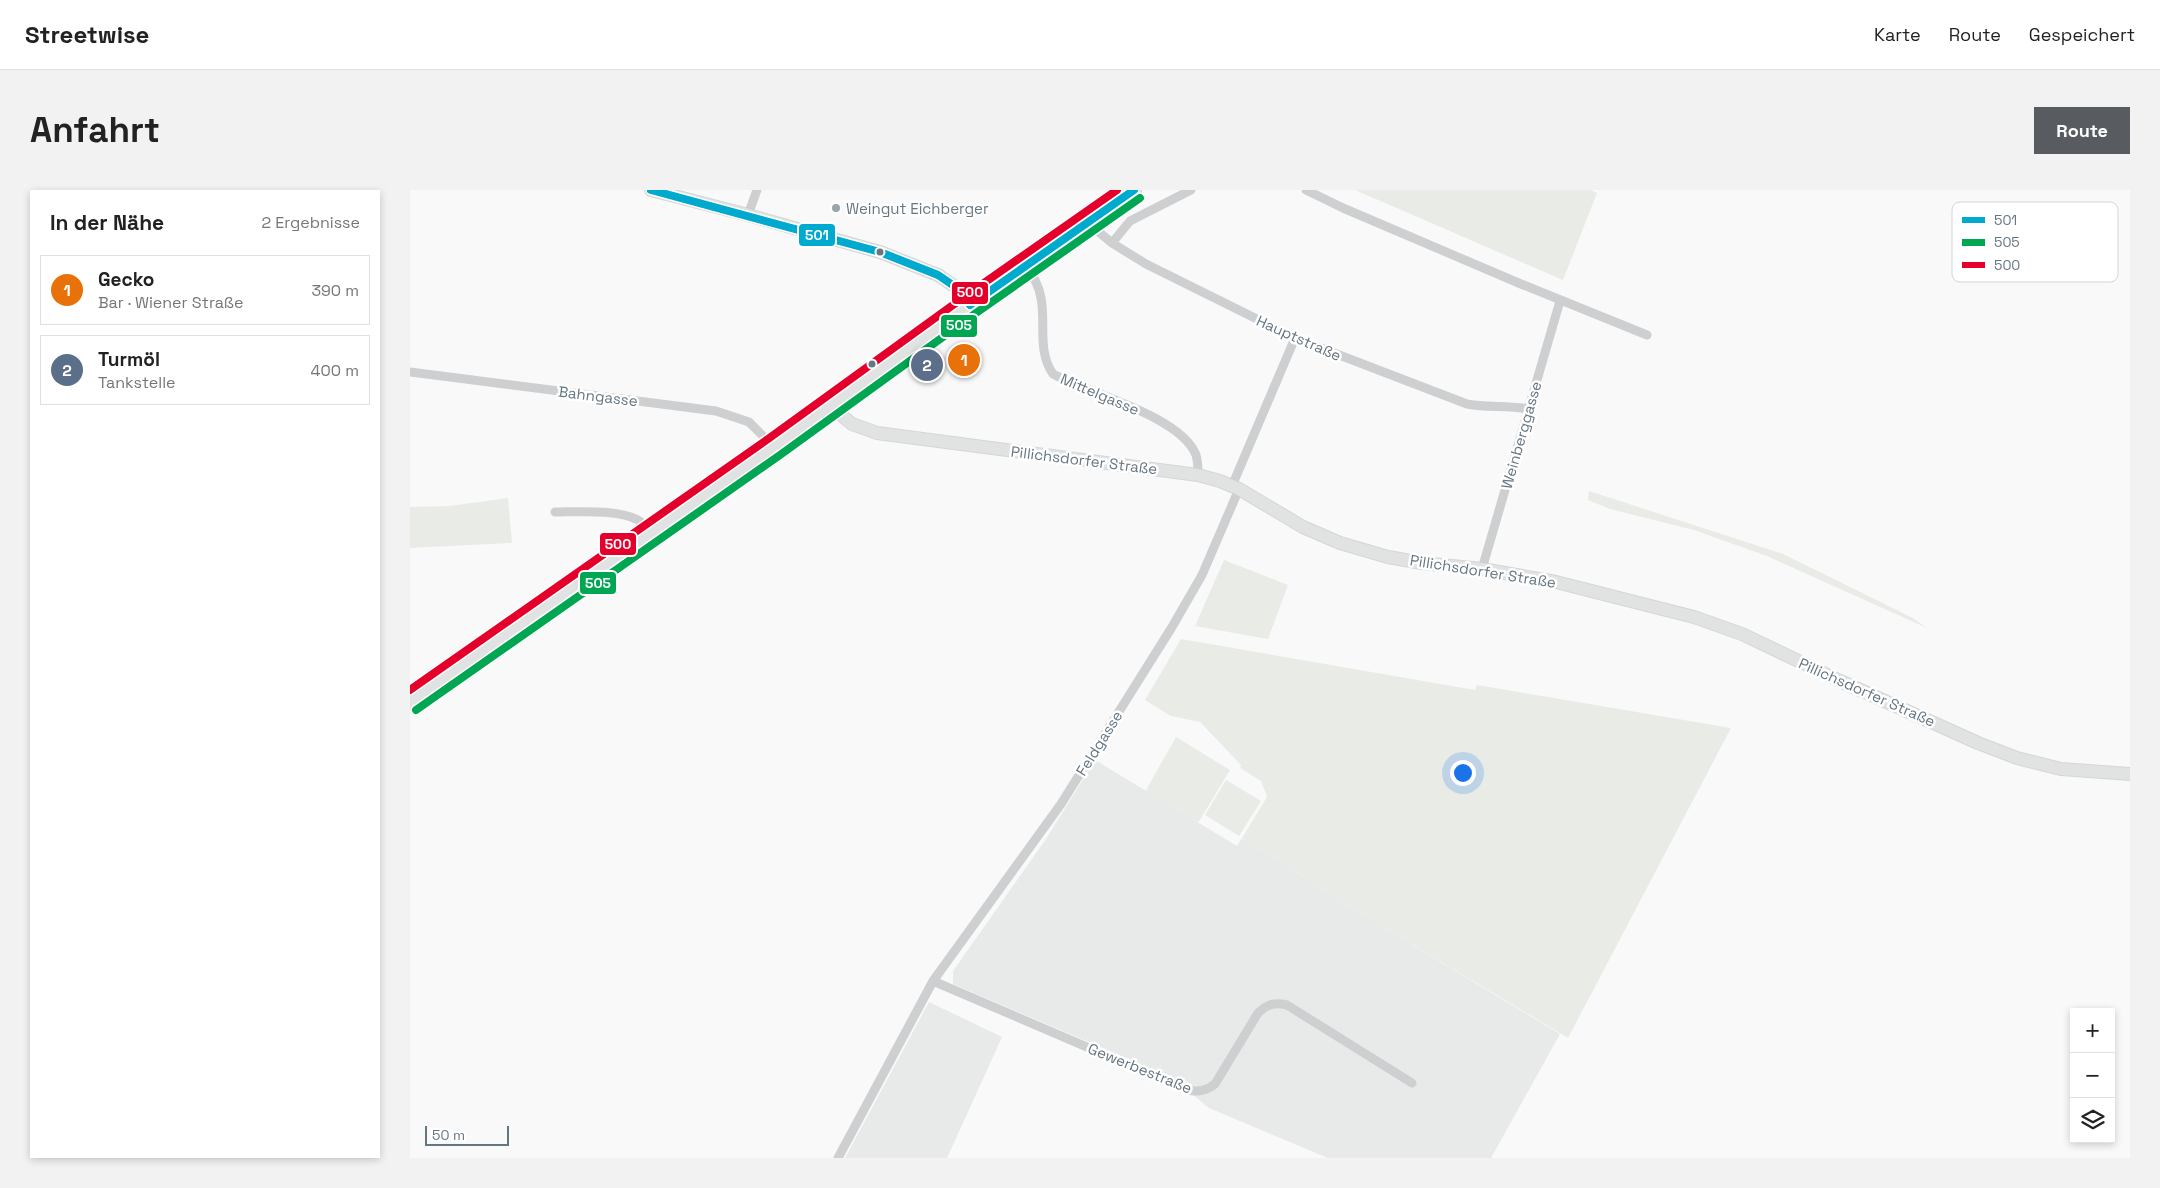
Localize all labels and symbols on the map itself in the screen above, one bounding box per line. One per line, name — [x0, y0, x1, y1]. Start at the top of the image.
place label: Weingut Eichberger — [846, 199, 989, 218]
marker: Weingut Eichberger — [830, 202, 842, 214]
legend — [1952, 202, 2118, 282]
text: 501 — [1994, 211, 2017, 229]
line badge: 501 — [798, 223, 836, 247]
text: 501 — [805, 226, 829, 244]
text: 505 — [1994, 233, 2020, 251]
unlabelled marker — [875, 247, 885, 257]
text: 500 — [1994, 256, 2020, 274]
line badge: 500 — [951, 281, 989, 305]
text: 500 — [957, 283, 983, 301]
street label: Hauptstraße — [1254, 311, 1344, 365]
line badge: 505 — [940, 314, 978, 338]
text: 505 — [946, 316, 972, 334]
pin: 1 — [948, 341, 980, 379]
pin: 2 — [911, 346, 943, 384]
unlabelled marker — [867, 359, 877, 369]
street label: Mittelgasse — [1058, 369, 1142, 419]
street label: Weinberggasse — [1497, 379, 1545, 491]
street label: Bahngasse — [557, 382, 639, 410]
street label: Pillichsdorfer Straße — [1010, 442, 1158, 478]
line badge: 500 — [599, 532, 637, 556]
text: 500 — [605, 535, 631, 553]
street label: Pillichsdorfer Straße — [1409, 550, 1557, 592]
line badge: 505 — [579, 571, 617, 595]
text: 505 — [585, 574, 611, 592]
street label: Pillichsdorfer Straße — [1796, 653, 1938, 731]
street label: Feldgasse — [1072, 707, 1126, 779]
your location — [1450, 760, 1476, 786]
street label: Gewerbestraße — [1085, 1038, 1195, 1098]
scale bar — [425, 1123, 509, 1146]

